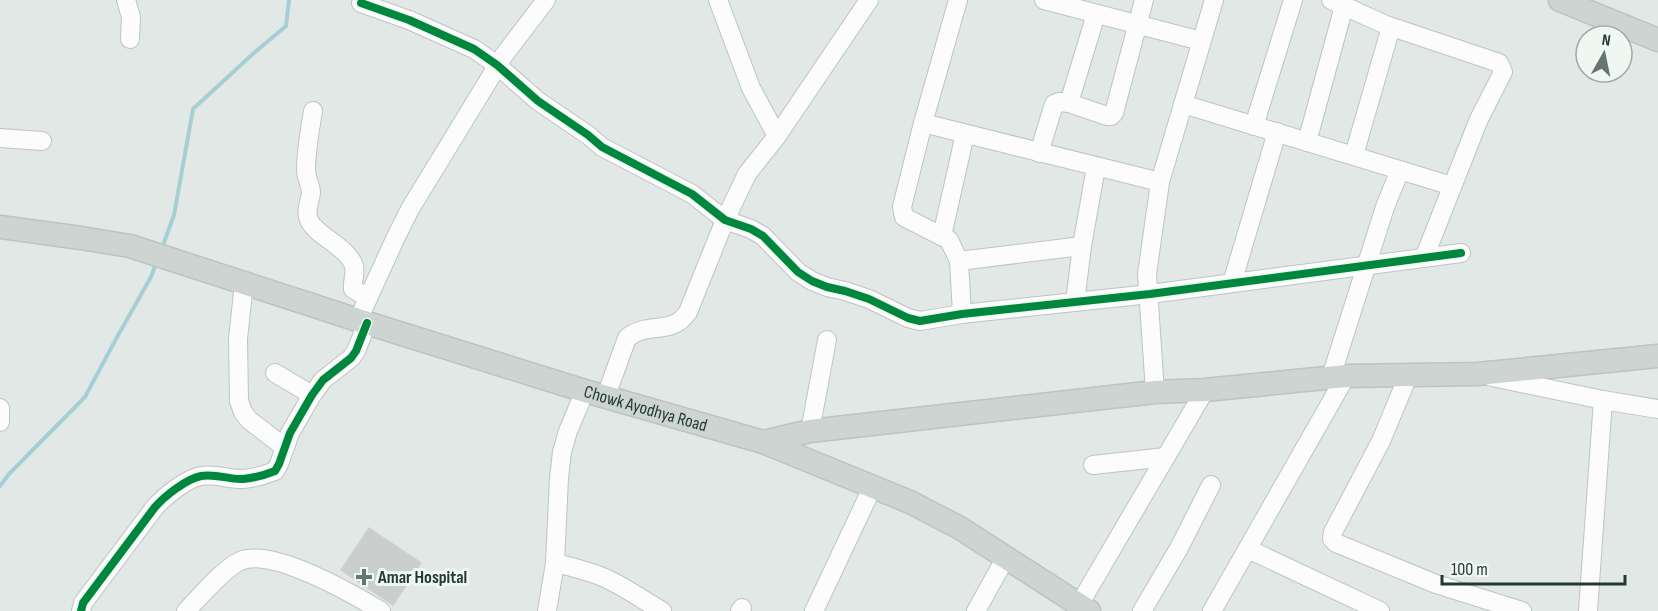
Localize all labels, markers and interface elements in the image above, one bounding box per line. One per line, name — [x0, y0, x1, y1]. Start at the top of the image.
north arrow — [1574, 24, 1634, 84]
text: N — [1600, 31, 1612, 51]
street label: Chowk Ayodhya Road — [582, 381, 710, 436]
scale bar — [1442, 548, 1625, 586]
text: 100 m — [1451, 559, 1488, 580]
place label: Amar Hospital — [377, 567, 467, 588]
marker: Amar Hospital — [355, 568, 373, 586]

